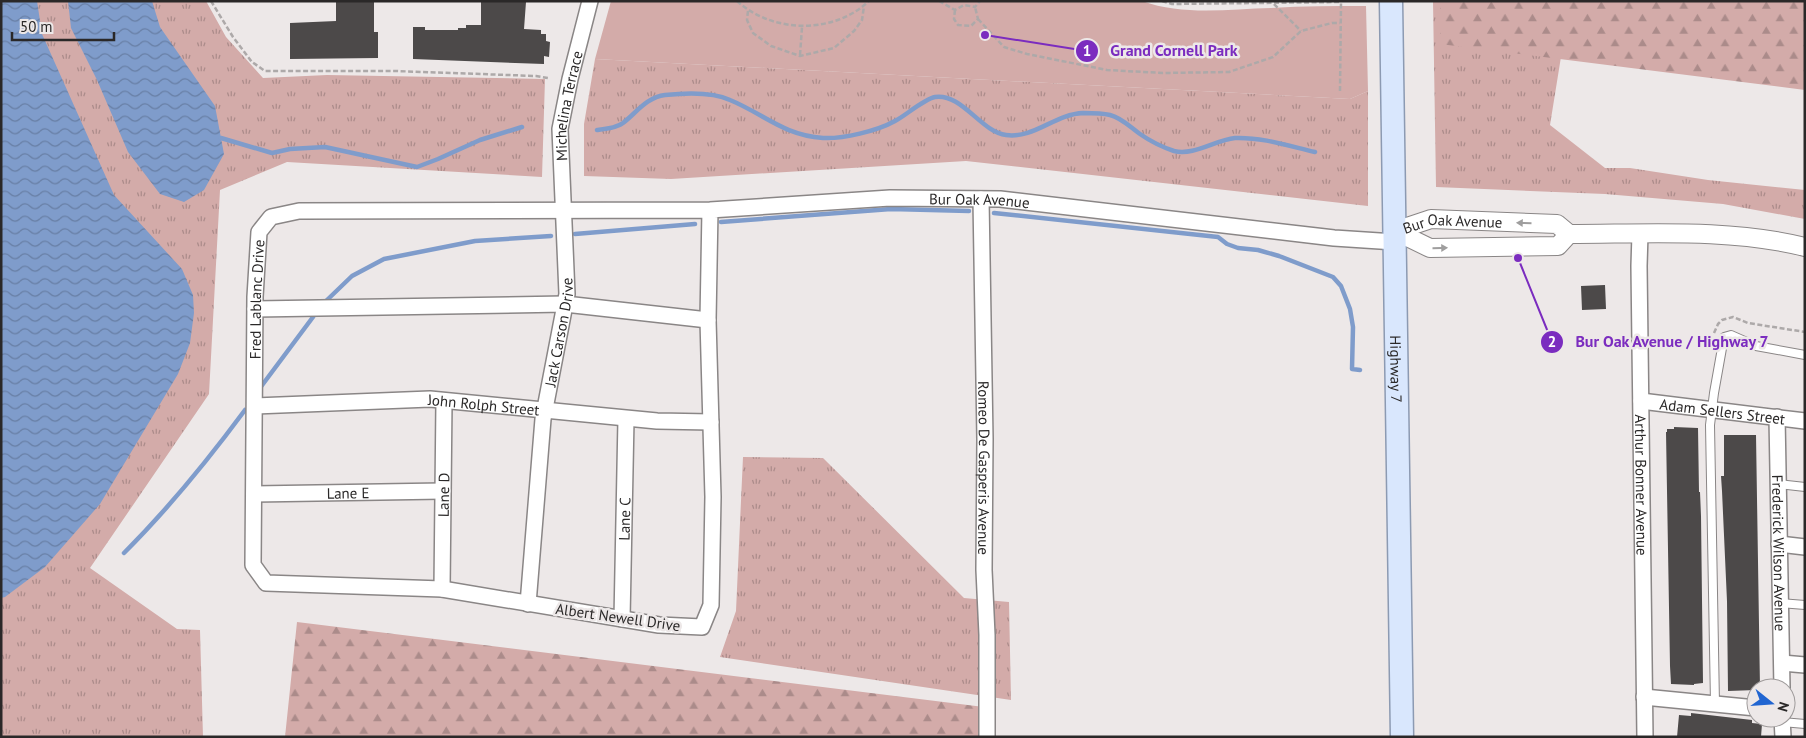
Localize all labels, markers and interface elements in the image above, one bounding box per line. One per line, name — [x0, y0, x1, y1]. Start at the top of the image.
scale bar — [12, 10, 115, 42]
text: 50 m — [20, 17, 53, 36]
callout: Grand Cornell Park — [1075, 35, 1248, 66]
text: Grand Cornell Park — [1110, 40, 1238, 60]
text: 1 — [1083, 41, 1091, 60]
street label: Michelina Terrace — [550, 49, 586, 161]
street label: Bur Oak Avenue — [929, 189, 1031, 212]
street label: Bur Oak Avenue — [1400, 209, 1503, 237]
one-way arrow — [1516, 218, 1532, 226]
street label: Fred Lablanc Drive — [245, 239, 268, 359]
one-way arrow — [1432, 244, 1448, 252]
street label: Jack Carson Drive — [540, 277, 577, 389]
callout: Bur Oak Avenue / Highway 7 — [1539, 326, 1779, 357]
text: Bur Oak Avenue / Highway 7 — [1575, 331, 1769, 351]
text: 2 — [1548, 332, 1556, 351]
street label: Highway 7 — [1386, 335, 1407, 403]
street label: Romeo De Gasperis Avenue — [975, 381, 995, 555]
street label: John Rolph Street — [426, 389, 540, 419]
street label: Adam Sellers Street — [1659, 394, 1786, 428]
street label: Arthur Bonner Avenue — [1631, 414, 1652, 556]
street label: Lane D — [433, 473, 453, 517]
street label: Frederick Wilson Avenue — [1769, 475, 1790, 631]
street label: Lane E — [326, 483, 370, 502]
street label: Lane C — [614, 497, 634, 541]
street label: Albert Newell Drive — [554, 599, 682, 635]
north arrow — [1746, 678, 1796, 728]
text: N — [1773, 700, 1793, 714]

